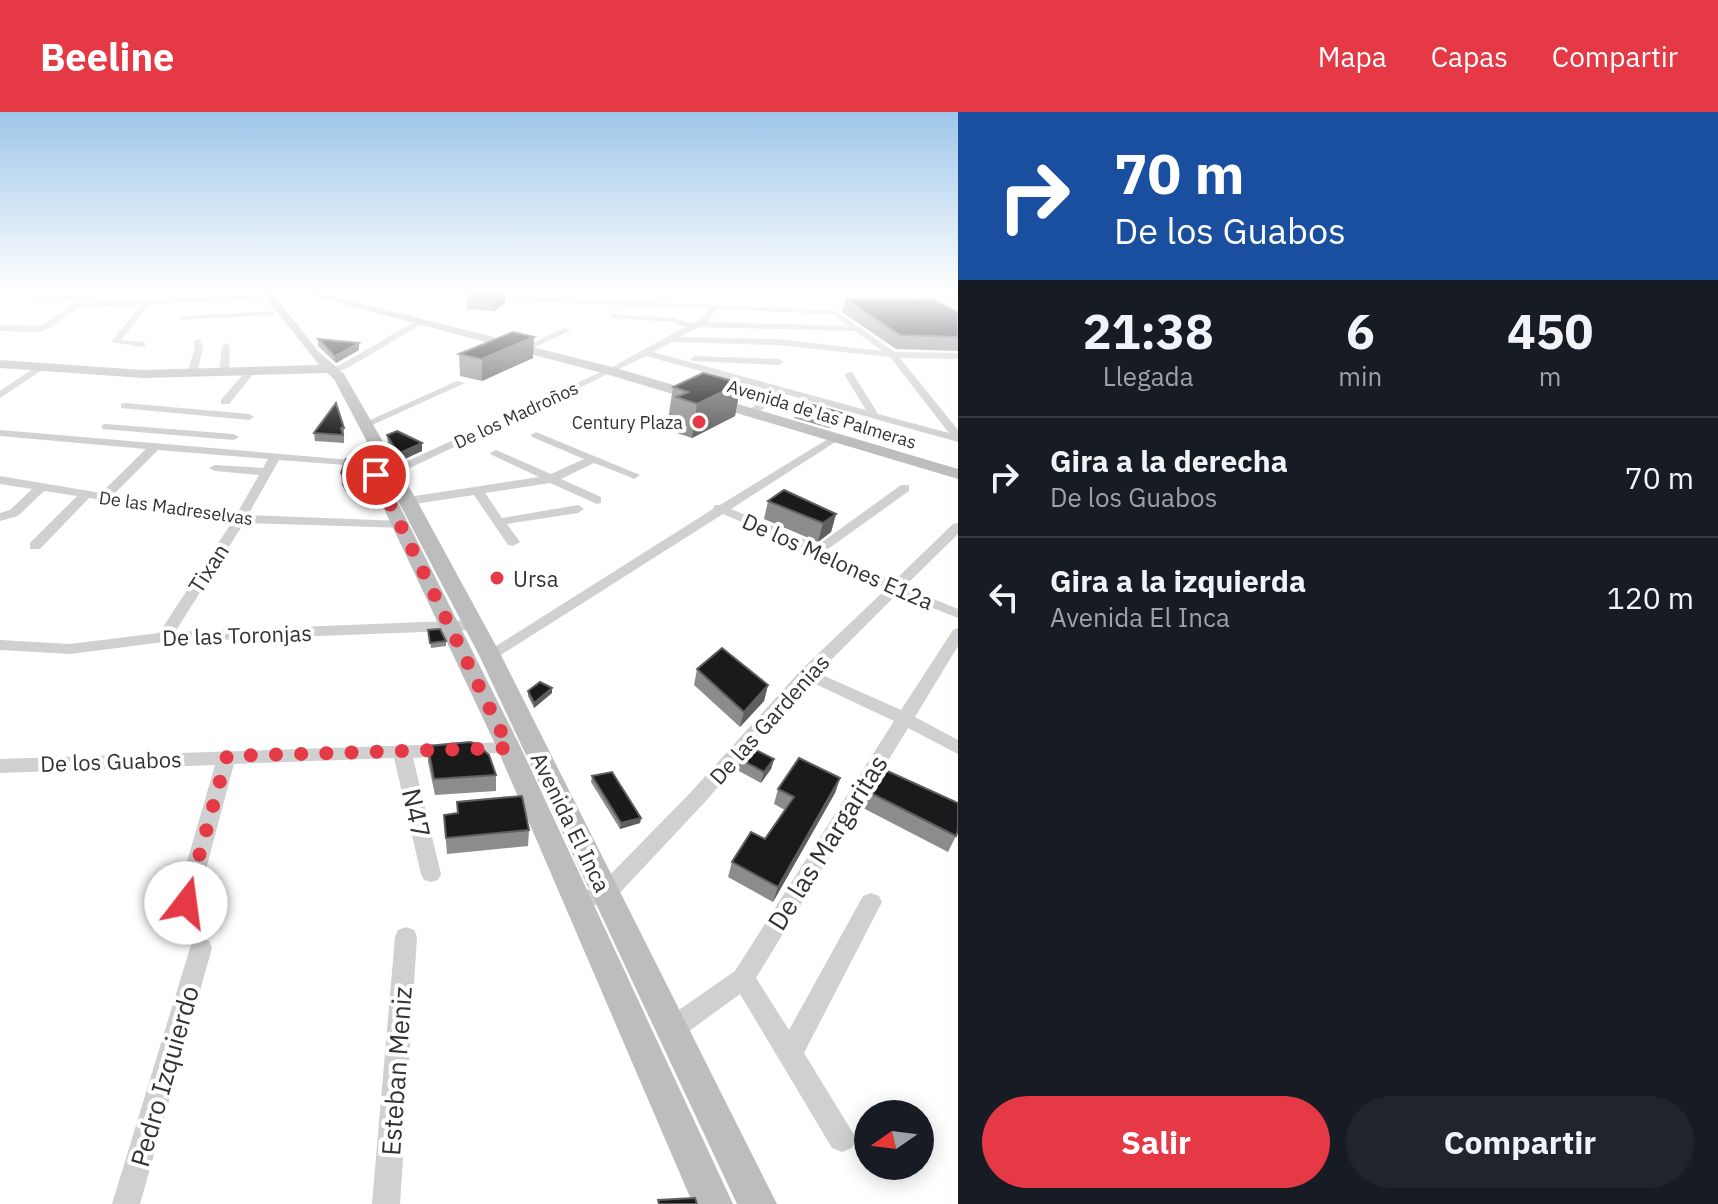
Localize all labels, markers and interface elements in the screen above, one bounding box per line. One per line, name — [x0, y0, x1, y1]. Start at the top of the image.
text: Beeline — [40, 32, 174, 81]
text: Mapa — [1318, 38, 1387, 75]
text: Capas — [1431, 38, 1508, 75]
text: Compartir — [1552, 38, 1678, 75]
text: 70 m — [1114, 137, 1244, 209]
icon: right — [982, 144, 1086, 248]
text: De los Guabos — [1114, 207, 1346, 254]
text: 21:38 — [1083, 300, 1214, 362]
text: 6 — [1346, 300, 1375, 362]
text: 450 — [1507, 300, 1593, 362]
text: Llegada — [1103, 359, 1194, 393]
text: min — [1338, 359, 1382, 393]
text: m — [1539, 359, 1561, 393]
street label: Avenida de las Palmeras — [725, 374, 919, 454]
street label: De los Madroños — [450, 376, 582, 454]
place label: Century Plaza — [572, 411, 683, 434]
marker: Century Plaza — [690, 413, 708, 431]
pin — [342, 441, 410, 509]
text: Gira a la derecha — [1050, 441, 1288, 480]
icon: arrive — [354, 453, 398, 497]
icon: right — [982, 455, 1026, 499]
text: 70 m — [1625, 458, 1694, 497]
text: De los Guabos — [1050, 480, 1217, 514]
street label: De las Madreselvas — [98, 486, 254, 530]
street label: De los Melones E12a — [738, 506, 938, 616]
street label: Tixan — [181, 538, 235, 598]
text: Gira a la izquierda — [1050, 561, 1306, 600]
place label: Ursa — [513, 564, 559, 593]
marker: Ursa — [488, 569, 506, 587]
icon: left — [982, 575, 1026, 619]
text: 120 m — [1607, 578, 1694, 617]
text: Avenida El Inca — [1050, 600, 1230, 634]
street label: De las Toronjas — [162, 618, 312, 652]
street label: De las Gardenias — [703, 648, 835, 790]
street label: De los Guabos — [40, 744, 182, 778]
street label: Avenida El Inca — [525, 747, 618, 897]
street label: De las Margaritas — [759, 748, 895, 936]
street label: N47 — [395, 785, 439, 841]
position arrow — [144, 861, 228, 945]
street label: Pedro Izquierdo — [122, 982, 206, 1170]
street label: Esteban Meniz — [373, 985, 419, 1157]
button: Salir — [982, 1096, 1330, 1188]
button: Compartir — [1346, 1096, 1694, 1188]
north arrow — [854, 1100, 934, 1180]
map controls — [854, 1100, 934, 1180]

